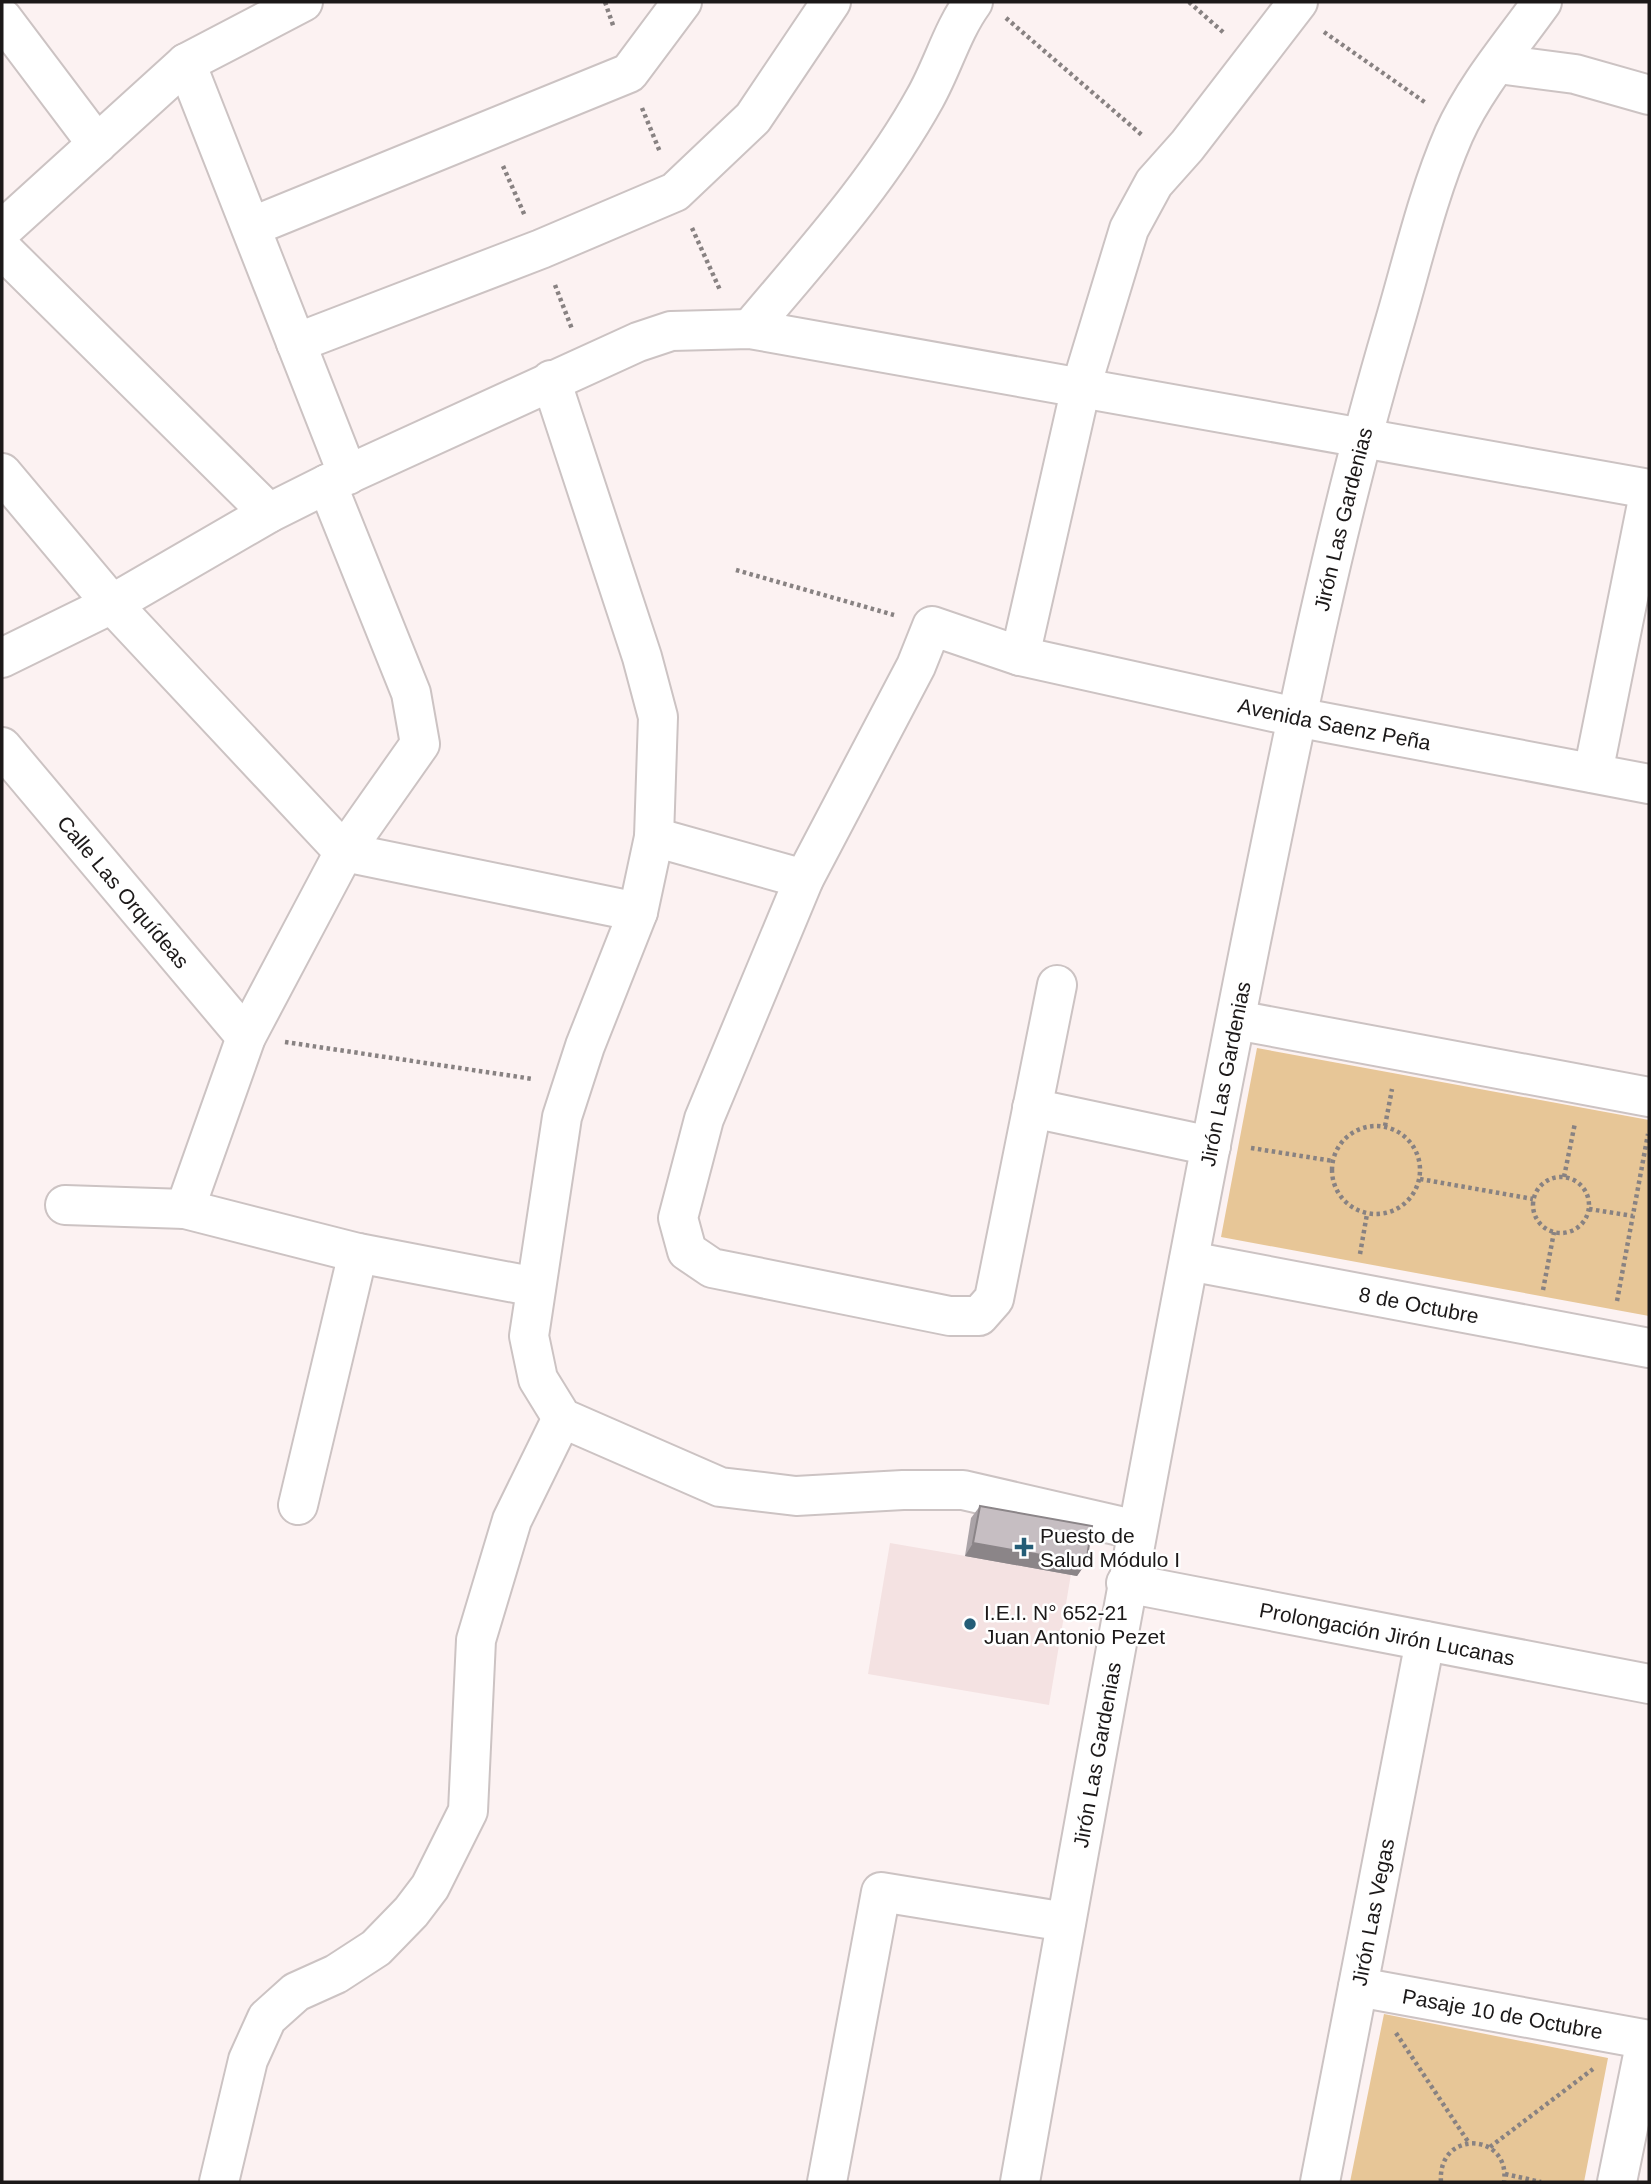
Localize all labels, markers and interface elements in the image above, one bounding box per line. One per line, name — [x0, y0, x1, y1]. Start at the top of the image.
street label: Jirón Las Gardenias — [1309, 425, 1376, 613]
street label: Avenida Saenz Peña — [1236, 693, 1433, 754]
street label: Calle Las Orquídeas — [53, 811, 194, 972]
street label: Jirón Las Gardenias — [1195, 979, 1254, 1168]
street label: 8 de Octubre — [1357, 1282, 1481, 1327]
place label: Puesto de Salud Módulo I — [1040, 1524, 1180, 1571]
marker: Puesto de Salud Módulo I — [1014, 1537, 1034, 1557]
street label: Prolongación Jirón Lucanas — [1258, 1598, 1517, 1669]
place label: I.E.I. N° 652-21 Juan Antonio Pezet — [984, 1601, 1165, 1648]
marker: I.E.I. N° 652-21 Juan Antonio Pezet — [962, 1616, 978, 1632]
street label: Jirón Las Gardenias — [1068, 1660, 1125, 1849]
street label: Jirón Las Vegas — [1347, 1836, 1398, 1988]
street label: Pasaje 10 de Octubre — [1401, 1984, 1605, 2043]

